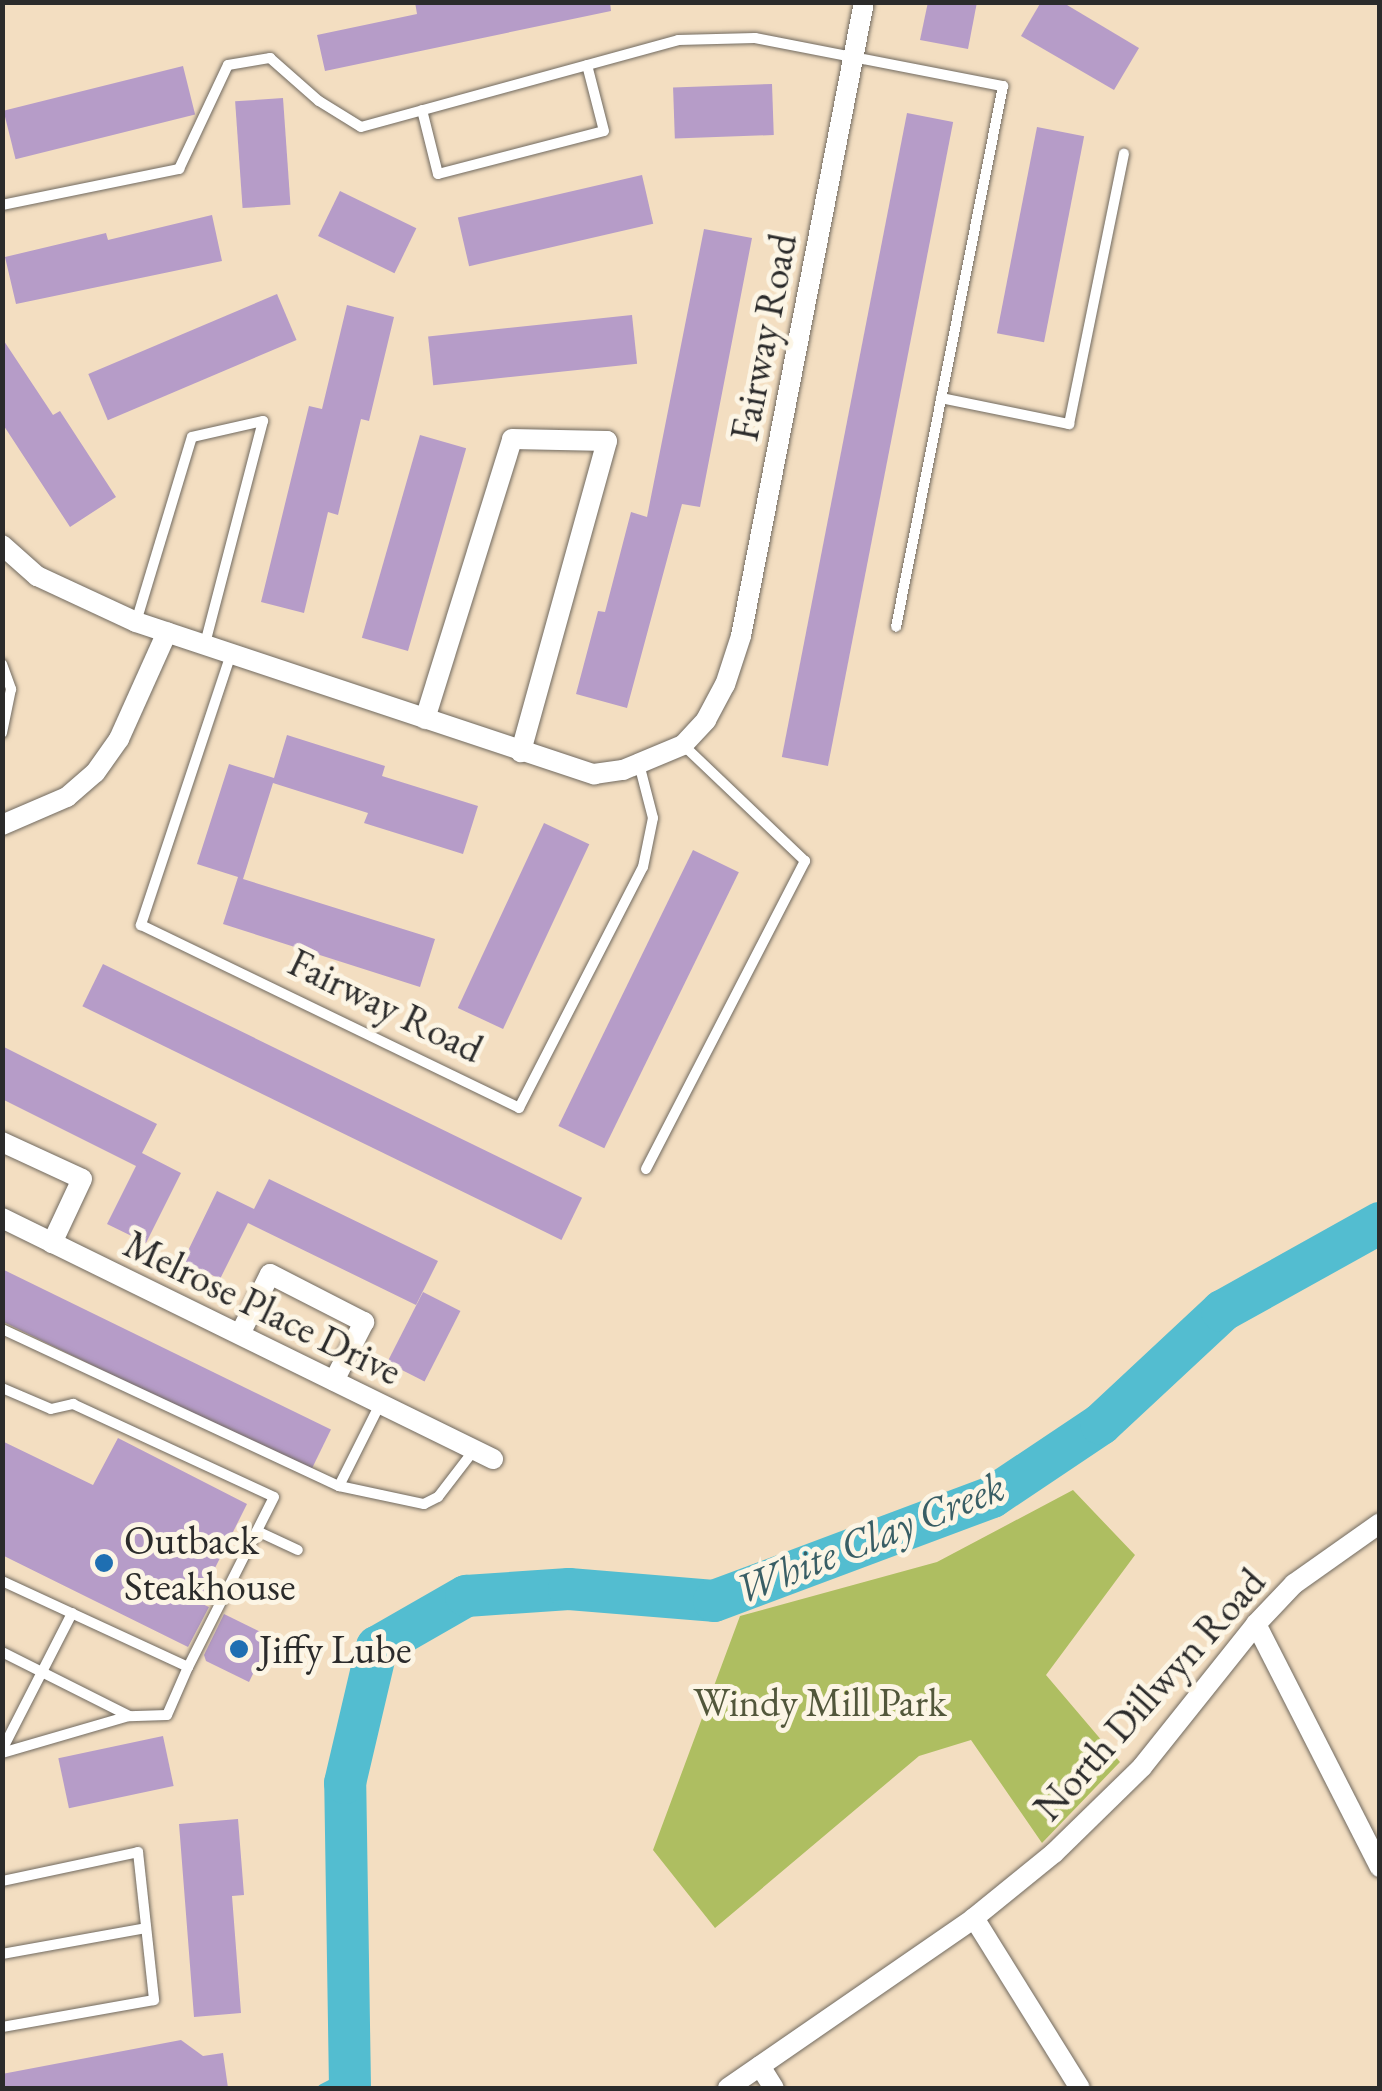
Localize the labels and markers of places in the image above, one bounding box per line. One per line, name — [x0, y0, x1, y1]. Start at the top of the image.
place label: Outback Steakhouse — [124, 1516, 295, 1610]
marker: Outback Steakhouse — [93, 1552, 115, 1574]
place label: Jiffy Lube — [259, 1625, 412, 1673]
marker: Jiffy Lube — [228, 1638, 250, 1660]

